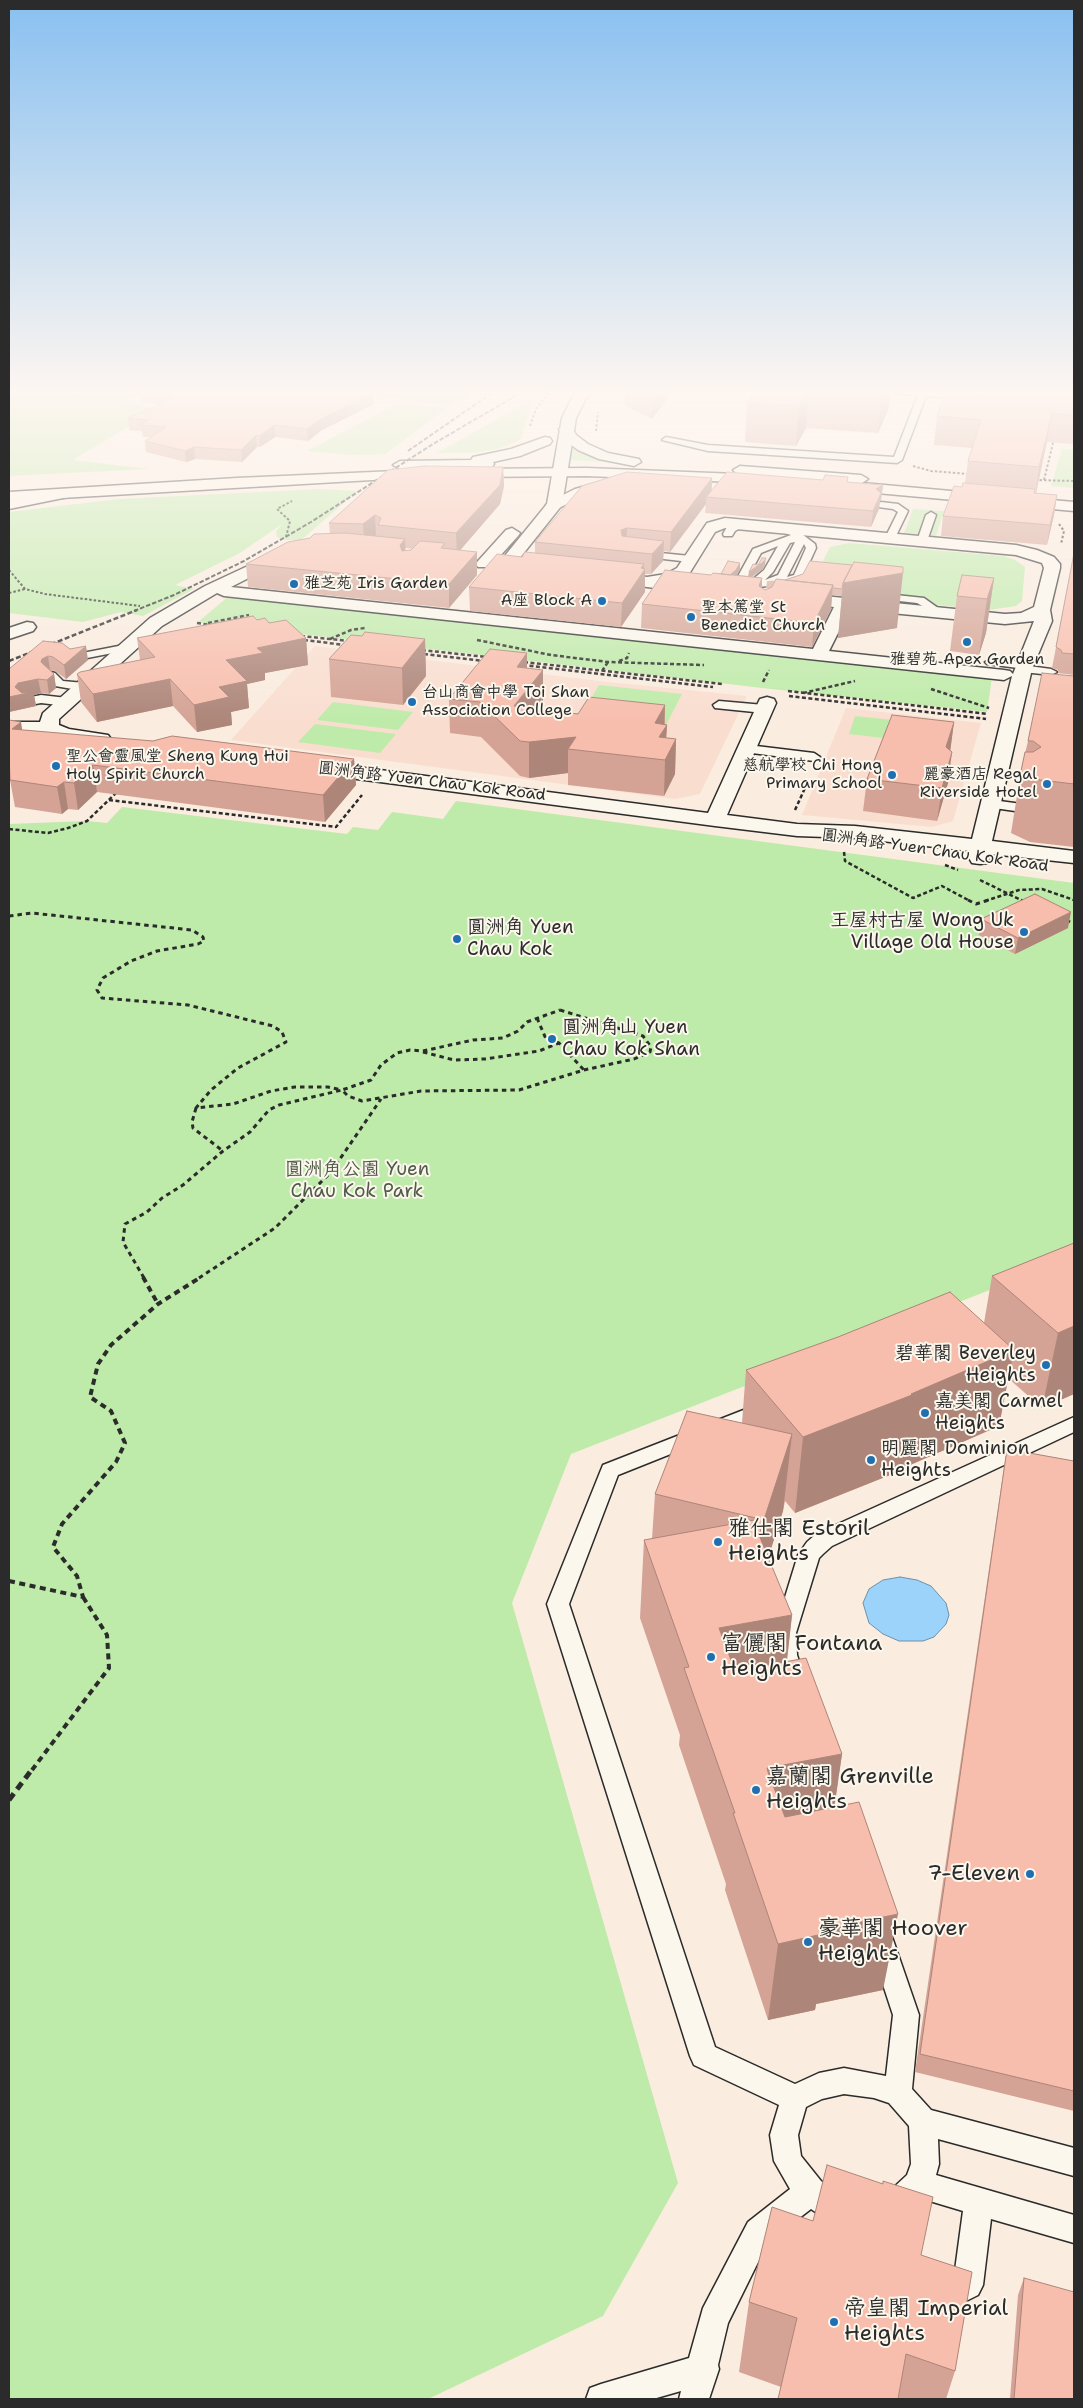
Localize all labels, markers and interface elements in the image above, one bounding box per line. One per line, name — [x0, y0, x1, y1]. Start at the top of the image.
place label: 雅芝苑 Iris Garden — [304, 574, 448, 594]
marker: 雅芝苑 Iris Garden — [288, 578, 300, 590]
place label: A座 Block A — [501, 591, 592, 611]
marker: A座 Block A — [596, 595, 608, 607]
place label: 聖本篤堂 St Benedict Church — [701, 598, 825, 636]
marker: 聖本篤堂 St Benedict Church — [685, 611, 697, 623]
marker: 雅碧苑 Apex Garden — [961, 636, 973, 648]
place label: 雅碧苑 Apex Garden — [890, 650, 1044, 670]
place label: 台山商會中學 Toi Shan Association College — [422, 683, 589, 721]
marker: 台山商會中學 Toi Shan Association College — [406, 696, 418, 708]
place label: 聖公會靈風堂 Sheng Kung Hui Holy Spirit Church — [66, 747, 289, 785]
place label: 慈航學校 Chi Hong Primary School — [743, 756, 882, 794]
street label: 圓洲角路 Yuen Chau Kok Road — [317, 759, 547, 805]
marker: 聖公會靈風堂 Sheng Kung Hui Holy Spirit Church — [50, 760, 62, 772]
place label: 麗豪酒店 Regal Riverside Hotel — [920, 765, 1037, 803]
marker: 慈航學校 Chi Hong Primary School — [886, 769, 898, 781]
marker: 麗豪酒店 Regal Riverside Hotel — [1041, 778, 1053, 790]
street label: 圓洲角路 Yuen Chau Kok Road — [820, 826, 1050, 876]
place label: 王屋村古屋 Wong Uk Village Old House — [830, 910, 1014, 954]
place label: 圓洲角 Yuen Chau Kok — [467, 917, 574, 961]
marker: 王屋村古屋 Wong Uk Village Old House — [1018, 926, 1030, 938]
marker: 圓洲角 Yuen Chau Kok — [451, 933, 463, 945]
place label: 圓洲角山 Yuen Chau Kok Shan — [562, 1017, 700, 1061]
marker: 圓洲角山 Yuen Chau Kok Shan — [546, 1033, 558, 1045]
park label: 圓洲角公園 Yuen Chau Kok Park — [285, 1159, 429, 1203]
place label: 碧華閣 Beverley Heights — [895, 1343, 1036, 1387]
marker: 碧華閣 Beverley Heights — [1040, 1359, 1052, 1371]
place label: 嘉美閣 Carmel Heights — [935, 1391, 1062, 1435]
marker: 嘉美閣 Carmel Heights — [919, 1407, 931, 1419]
place label: 明麗閣 Dominion Heights — [881, 1438, 1029, 1482]
marker: 明麗閣 Dominion Heights — [865, 1454, 877, 1466]
place label: 雅仕閣 Estoril Heights — [728, 1516, 870, 1568]
marker: 雅仕閣 Estoril Heights — [712, 1536, 724, 1548]
place label: 富儷閣 Fontana Heights — [721, 1631, 882, 1682]
marker: 富儷閣 Fontana Heights — [705, 1651, 717, 1663]
place label: 嘉蘭閣 Grenville Heights — [766, 1764, 934, 1815]
marker: 嘉蘭閣 Grenville Heights — [750, 1784, 762, 1796]
place label: 7-Eleven — [927, 1861, 1020, 1887]
marker: 7-Eleven — [1024, 1868, 1036, 1880]
place label: 豪華閣 Hoover Heights — [818, 1916, 968, 1968]
marker: 豪華閣 Hoover Heights — [802, 1936, 814, 1948]
place label: 帝皇閣 Imperial Heights — [844, 2296, 1008, 2348]
marker: 帝皇閣 Imperial Heights — [828, 2316, 840, 2328]

